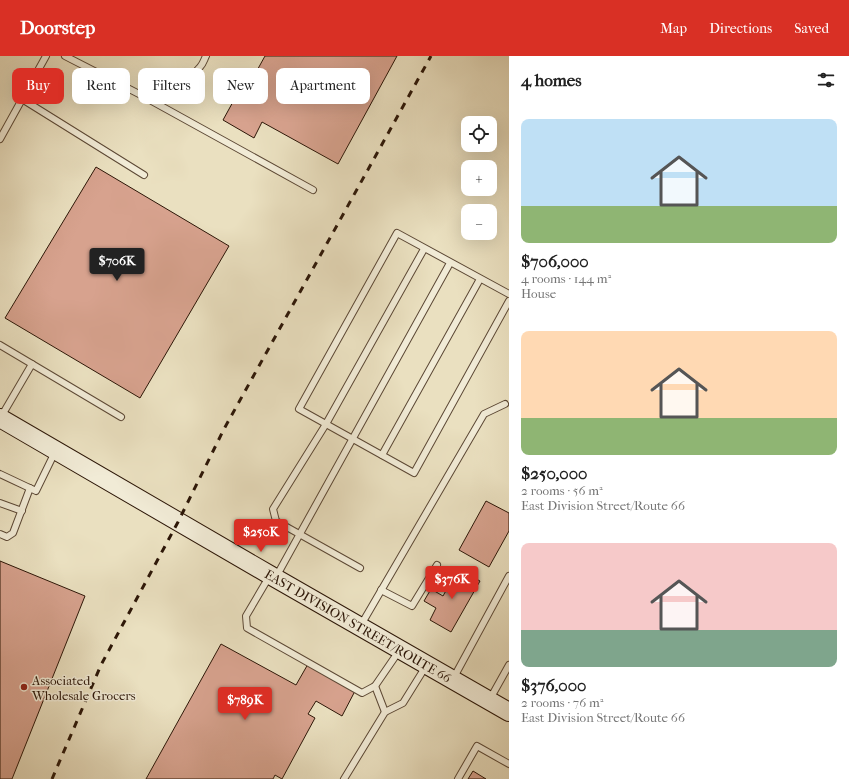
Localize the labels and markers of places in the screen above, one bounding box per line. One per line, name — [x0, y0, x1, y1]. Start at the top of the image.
pin: $706K — [89, 248, 145, 282]
pin: $250K — [233, 519, 289, 553]
pin: $376K — [424, 566, 480, 600]
place label: Associated Wholesale Grocers — [31, 673, 136, 703]
marker: Associated Wholesale Grocers — [19, 682, 29, 692]
pin: $789K — [217, 687, 273, 721]

